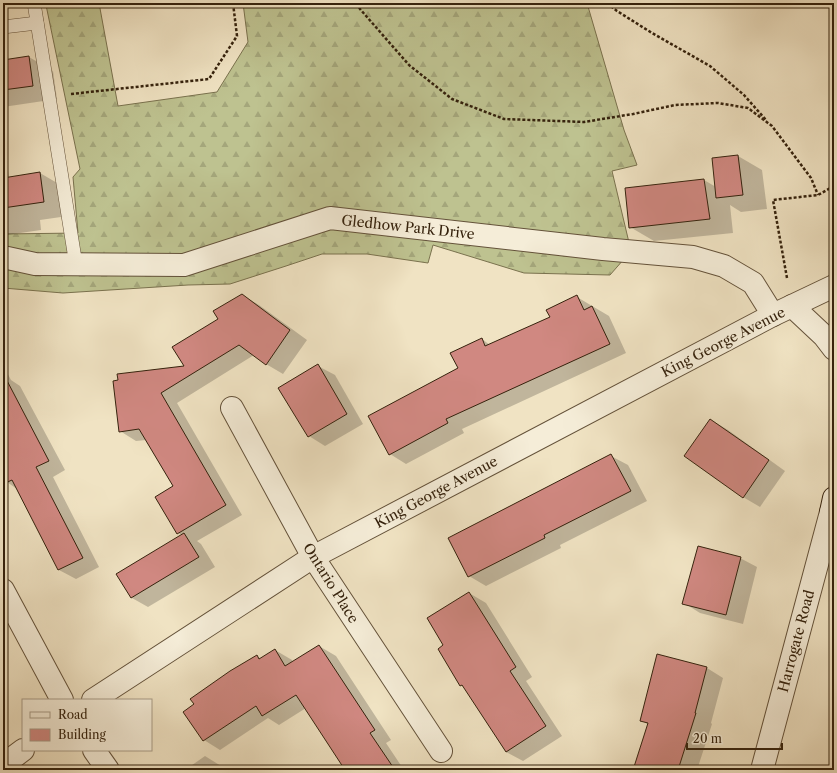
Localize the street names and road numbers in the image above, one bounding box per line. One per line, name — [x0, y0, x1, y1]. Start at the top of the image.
street label: Gledhow Park Drive — [340, 211, 476, 243]
street label: King George Avenue — [658, 303, 788, 381]
street label: King George Avenue — [371, 452, 501, 532]
street label: Ontario Place — [299, 540, 363, 627]
street label: Harrogate Road — [774, 587, 818, 694]

